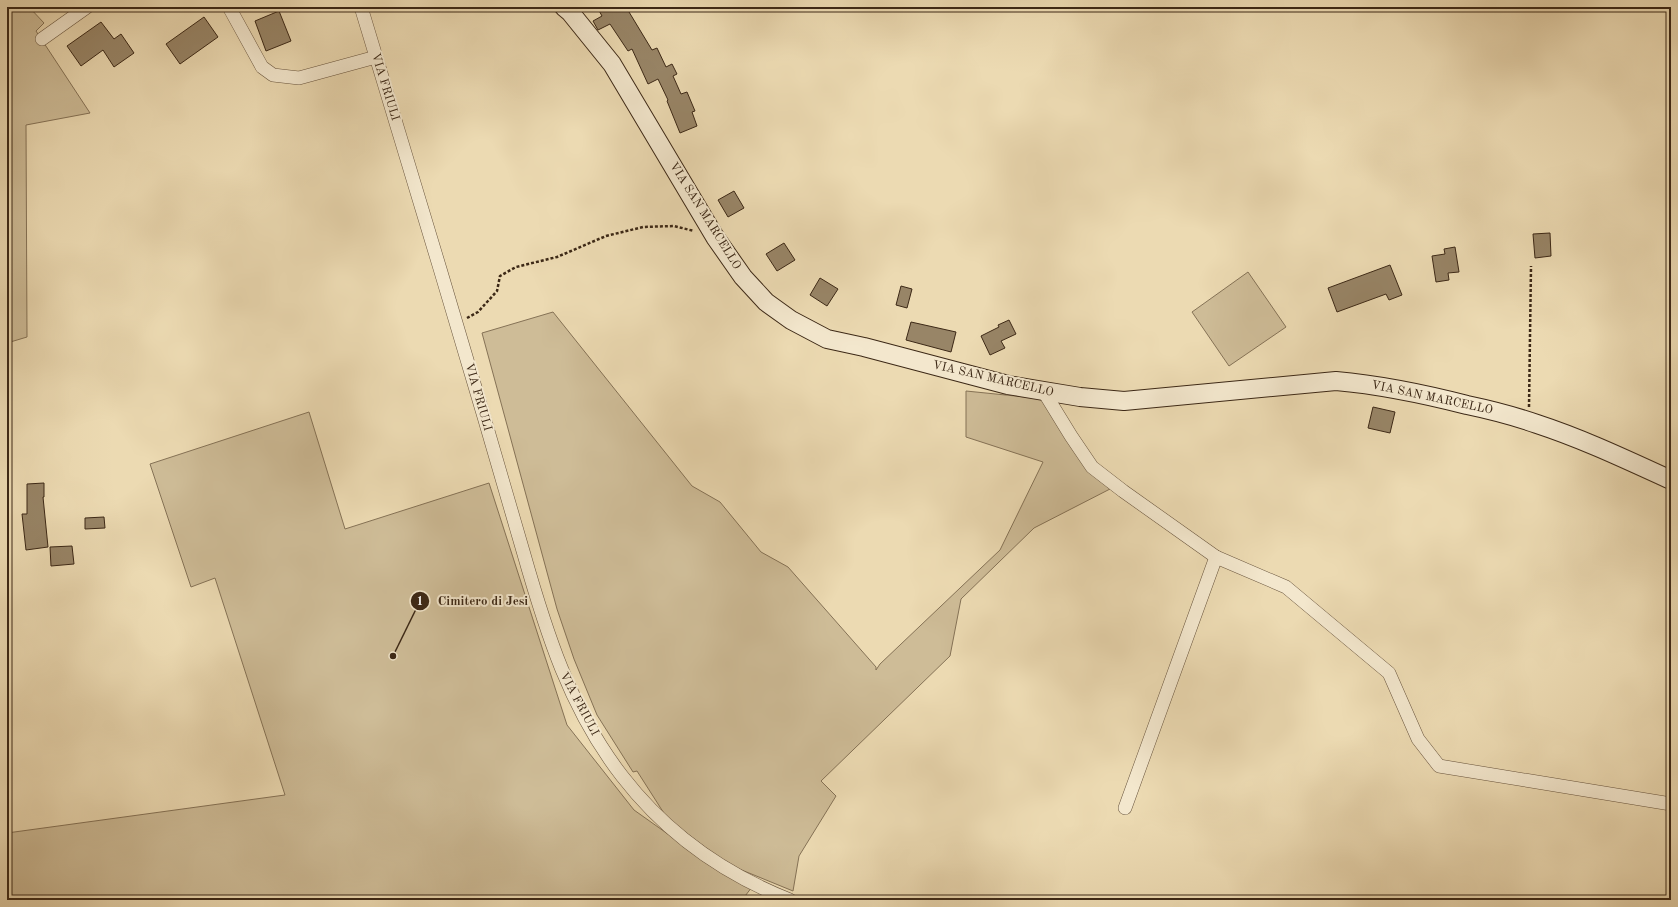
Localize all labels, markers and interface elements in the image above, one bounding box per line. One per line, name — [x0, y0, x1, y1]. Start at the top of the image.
street label: VIA FRIULI — [369, 52, 401, 123]
street label: VIA SAN MARCELLO — [667, 160, 743, 272]
street label: VIA SAN MARCELLO — [931, 359, 1055, 399]
street label: VIA FRIULI — [463, 362, 493, 433]
street label: VIA SAN MARCELLO — [1370, 379, 1494, 417]
callout: Cimitero di Jesi — [410, 588, 537, 613]
text: Cimitero di Jesi — [438, 595, 528, 608]
text: 1 — [417, 596, 423, 608]
street label: VIA FRIULI — [557, 670, 601, 738]

